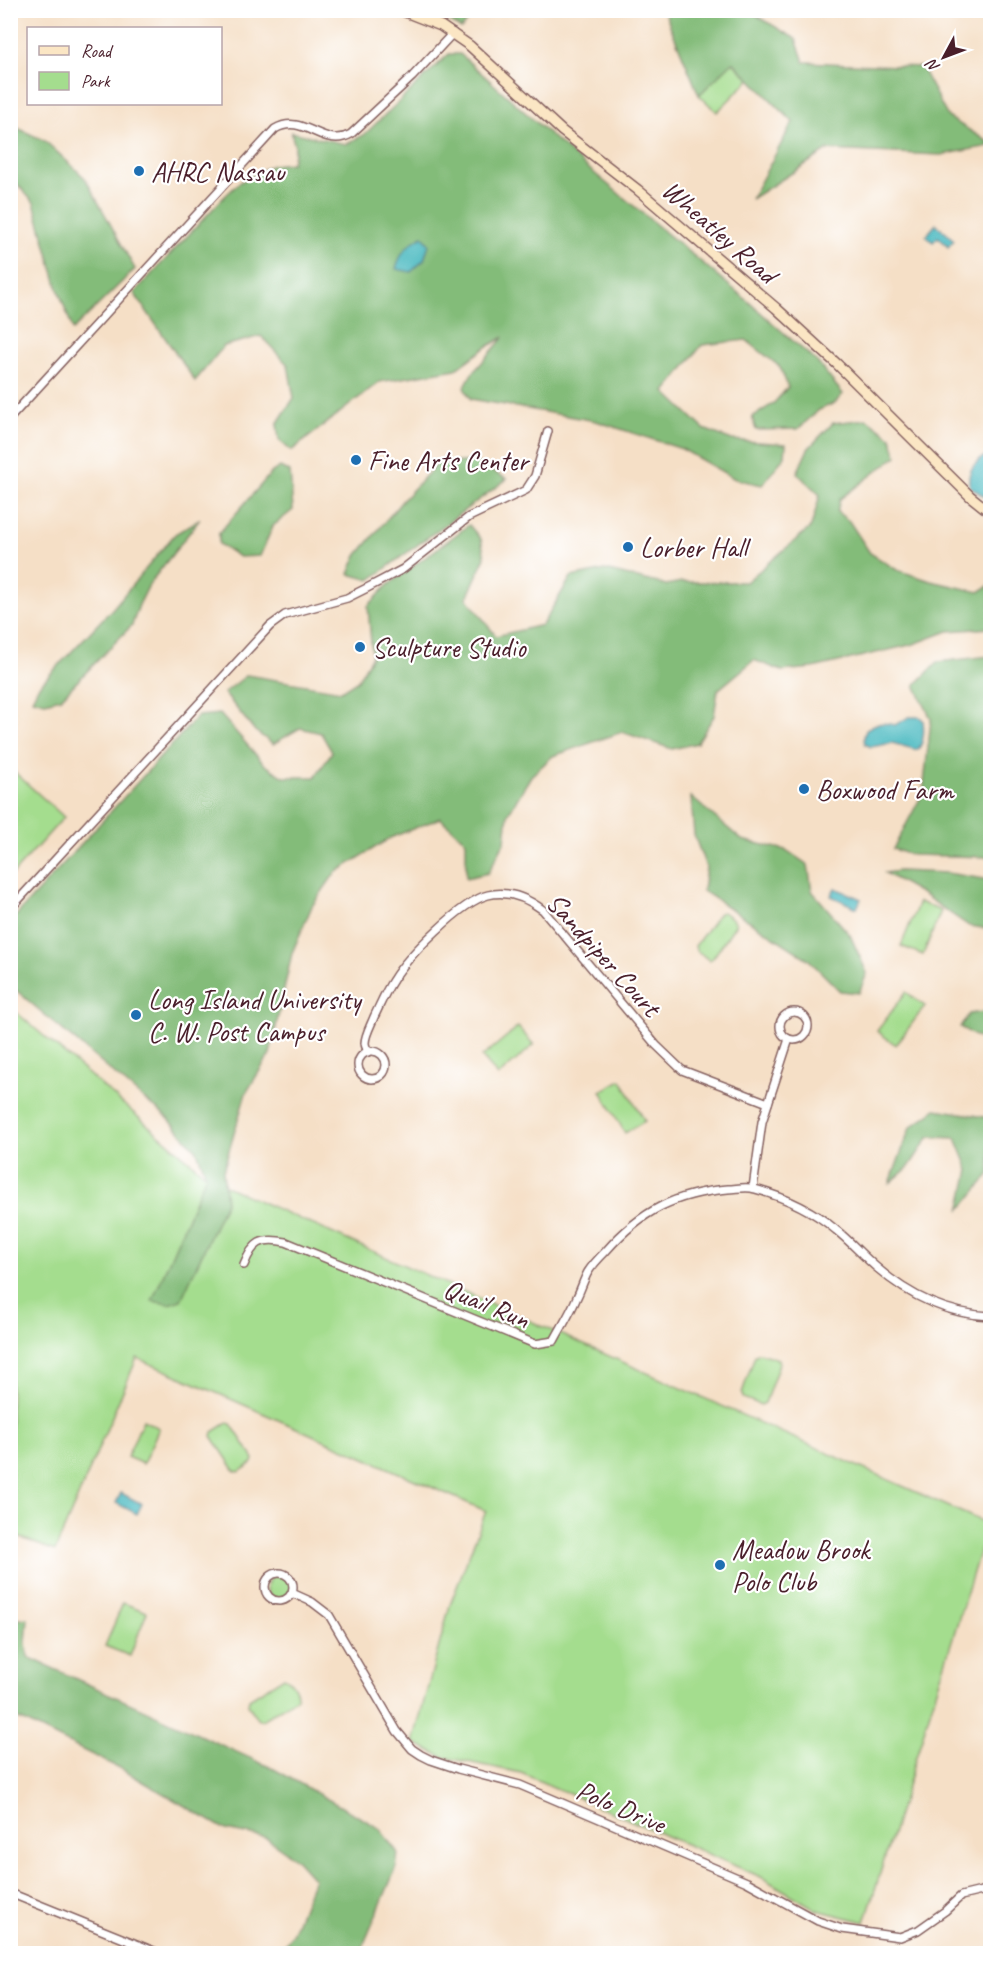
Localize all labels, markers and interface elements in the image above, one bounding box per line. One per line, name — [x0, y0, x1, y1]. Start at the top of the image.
legend — [27, 27, 222, 105]
north arrow — [914, 27, 974, 87]
text: Road — [81, 40, 114, 62]
text: N — [921, 54, 944, 76]
text: Park — [81, 70, 111, 92]
place label: AHRC Nassau — [151, 154, 286, 189]
marker: AHRC Nassau — [132, 164, 146, 178]
street label: Wheatley Road — [655, 172, 787, 293]
place label: Fine Arts Center — [368, 443, 531, 478]
marker: Fine Arts Center — [349, 453, 363, 467]
place label: Lorber Hall — [640, 530, 752, 565]
marker: Lorber Hall — [621, 540, 635, 554]
place label: Sculpture Studio — [372, 630, 528, 665]
marker: Sculpture Studio — [353, 640, 367, 654]
place label: Boxwood Farm — [816, 772, 955, 807]
marker: Boxwood Farm — [797, 782, 811, 796]
street label: Sandpiper Court — [539, 885, 670, 1025]
place label: Long Island University C. W. Post Campus — [148, 982, 363, 1049]
marker: Long Island University C. W. Post Campus — [129, 1008, 143, 1022]
street label: Quail Run — [439, 1271, 535, 1337]
place label: Meadow Brook Polo Club — [732, 1532, 872, 1599]
marker: Meadow Brook Polo Club — [713, 1558, 727, 1572]
street label: Polo Drive — [571, 1772, 672, 1842]

